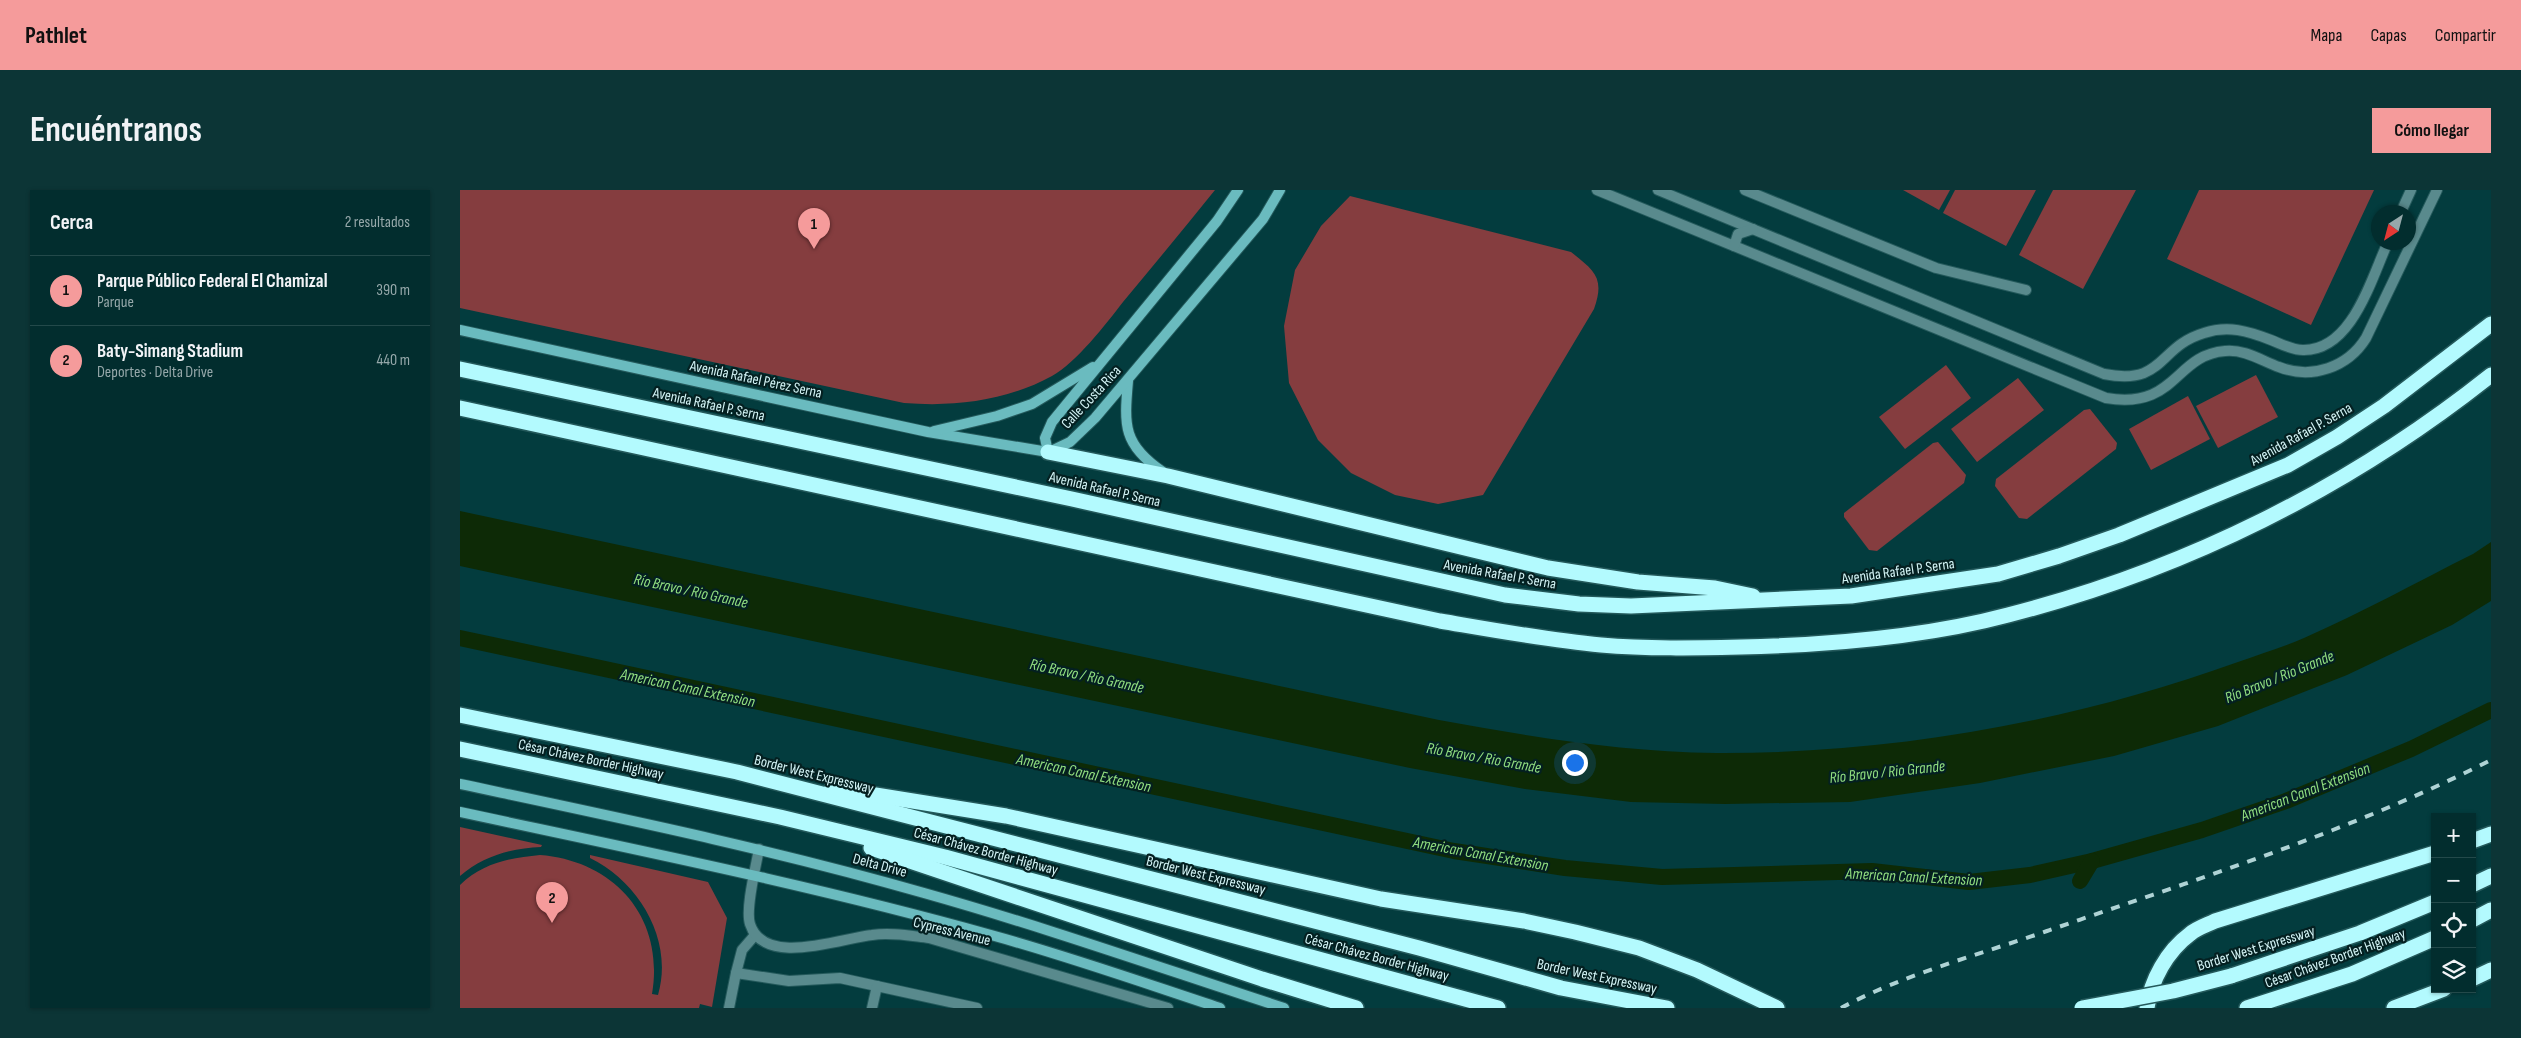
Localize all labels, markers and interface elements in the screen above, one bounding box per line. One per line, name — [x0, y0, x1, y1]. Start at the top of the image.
text: Pathlet — [25, 21, 87, 50]
text: Mapa — [2310, 25, 2342, 46]
text: Capas — [2370, 25, 2407, 46]
text: Compartir — [2435, 25, 2496, 46]
button: Cómo llegar — [2372, 108, 2491, 153]
text: Encuéntranos — [30, 109, 202, 152]
north arrow — [2371, 205, 2416, 250]
pin: 1 — [798, 208, 830, 249]
text: Cerca — [50, 210, 93, 235]
text: 2 resultados — [345, 213, 410, 232]
text: Parque Público Federal El Chamizal — [97, 270, 327, 293]
text: 1 — [63, 281, 69, 300]
text: 390 m — [376, 281, 410, 300]
text: Parque — [97, 293, 134, 312]
text: Baty-Simang Stadium — [97, 340, 243, 363]
text: 2 — [62, 351, 70, 370]
text: 440 m — [377, 351, 410, 370]
street label: Avenida Rafael Pérez Serna — [687, 356, 824, 403]
street label: Calle Costa Rica — [1057, 362, 1126, 433]
text: Deportes · Delta Drive — [97, 363, 213, 382]
street label: Avenida Rafael P. Serna — [650, 383, 767, 426]
street label: Avenida Rafael P. Serna — [2246, 398, 2356, 471]
street label: Avenida Rafael P. Serna — [1046, 467, 1163, 512]
street label: Avenida Rafael P. Serna — [1839, 554, 1956, 589]
street label: Avenida Rafael P. Serna — [1441, 555, 1558, 594]
water label: Río Bravo / Rio Grande — [632, 570, 749, 613]
water label: Río Bravo / Rio Grande — [2222, 647, 2337, 708]
water label: Río Bravo / Rio Grande — [1028, 655, 1145, 698]
water label: American Canal Extension — [618, 665, 757, 712]
street label: César Chávez Border Highway — [516, 735, 666, 784]
water label: Río Bravo / Rio Grande — [1425, 739, 1543, 778]
street label: Border West Expressway — [752, 750, 876, 799]
water label: American Canal Extension — [1014, 750, 1153, 797]
your location — [1562, 750, 1588, 776]
water label: Río Bravo / Rio Grande — [1828, 757, 1946, 788]
water label: American Canal Extension — [2237, 759, 2373, 826]
map controls — [2431, 813, 2476, 993]
button: + — [2431, 813, 2476, 858]
street label: César Chávez Border Highway — [912, 823, 1060, 880]
water label: American Canal Extension — [1411, 833, 1550, 876]
street label: Delta Drive — [851, 849, 909, 882]
street label: Border West Expressway — [1144, 851, 1268, 900]
button: − — [2431, 858, 2476, 903]
water label: American Canal Extension — [1844, 864, 1983, 891]
pin: 2 — [536, 882, 568, 923]
button: locate — [2431, 903, 2476, 948]
street label: Cypress Avenue — [911, 913, 993, 950]
street label: Border West Expressway — [2195, 921, 2318, 975]
street label: César Chávez Border Highway — [2262, 924, 2408, 993]
street label: César Chávez Border Highway — [1303, 929, 1451, 986]
button: layers — [2431, 948, 2476, 993]
street label: Border West Expressway — [1535, 954, 1659, 999]

